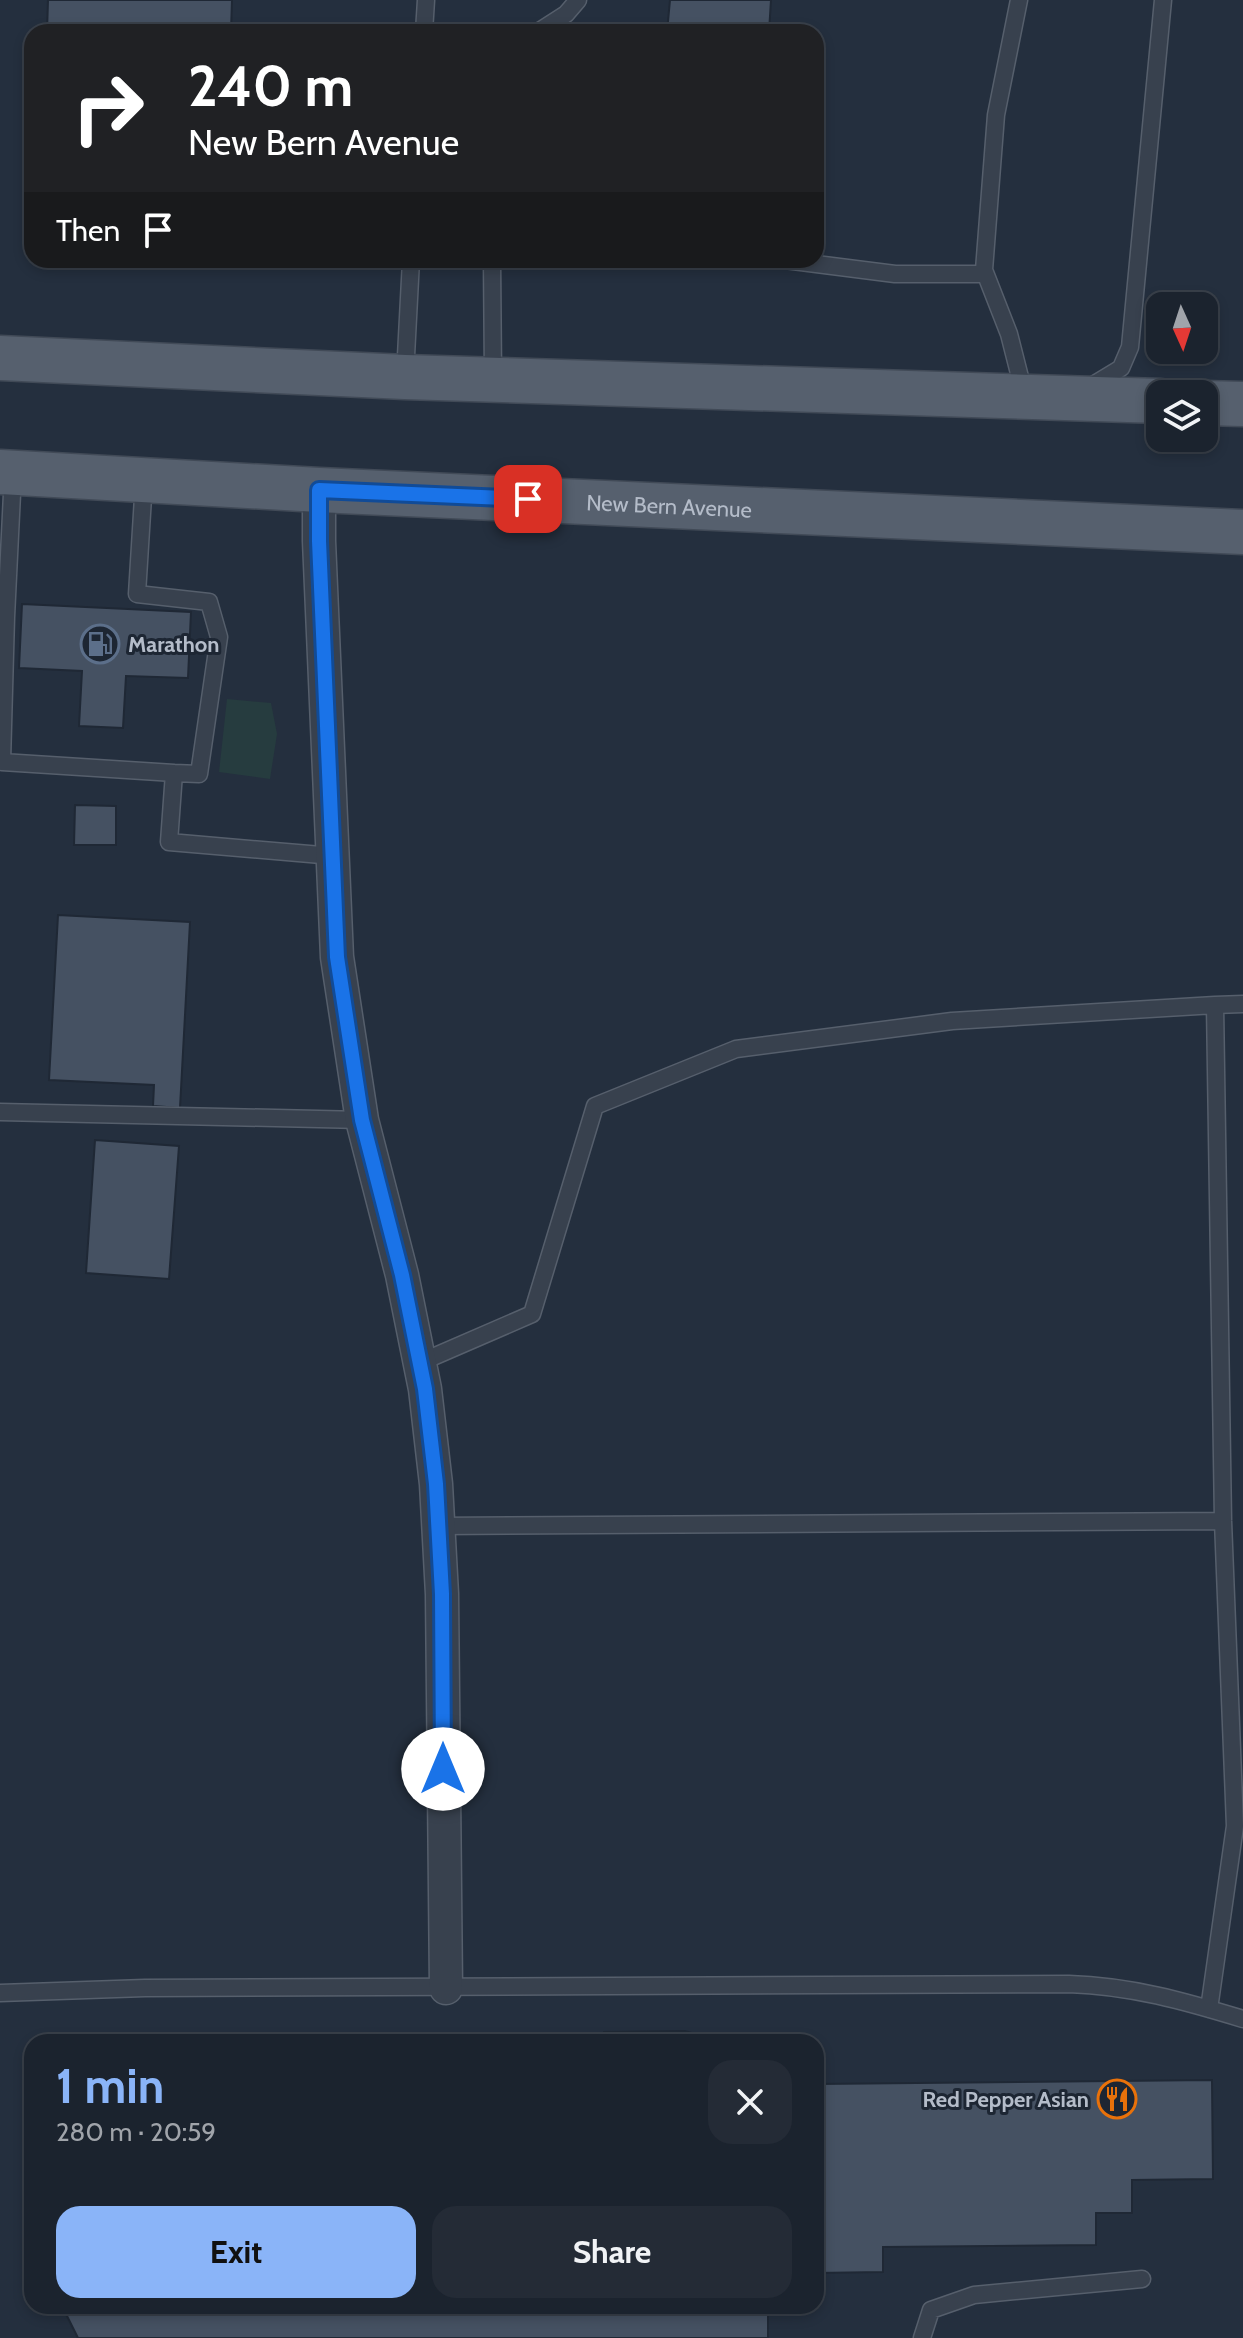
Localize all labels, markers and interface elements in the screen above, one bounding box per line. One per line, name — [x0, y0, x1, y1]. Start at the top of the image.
text: 240 m — [188, 52, 353, 120]
icon: right — [56, 56, 160, 160]
text: New Bern Avenue — [188, 120, 459, 164]
icon: arrive — [136, 208, 180, 252]
text: Then — [56, 212, 120, 249]
north arrow — [1146, 292, 1218, 364]
map controls — [1146, 292, 1218, 452]
button: layers — [1146, 380, 1218, 452]
pin — [494, 465, 562, 533]
icon: arrive — [506, 477, 550, 521]
street label: New Bern Avenue — [586, 489, 753, 523]
fuel station icon: Marathon — [79, 623, 121, 665]
place label: Marathon — [128, 631, 219, 658]
position arrow — [401, 1727, 485, 1811]
text: 1 min — [56, 2057, 164, 2115]
button: close — [708, 2060, 792, 2144]
restaurant icon: Red Pepper Asian — [1096, 2078, 1138, 2120]
place label: Red Pepper Asian — [922, 2086, 1089, 2113]
text: 280 m · 20:59 — [56, 2116, 216, 2148]
button: Exit — [56, 2206, 416, 2298]
button: Share — [432, 2206, 792, 2298]

